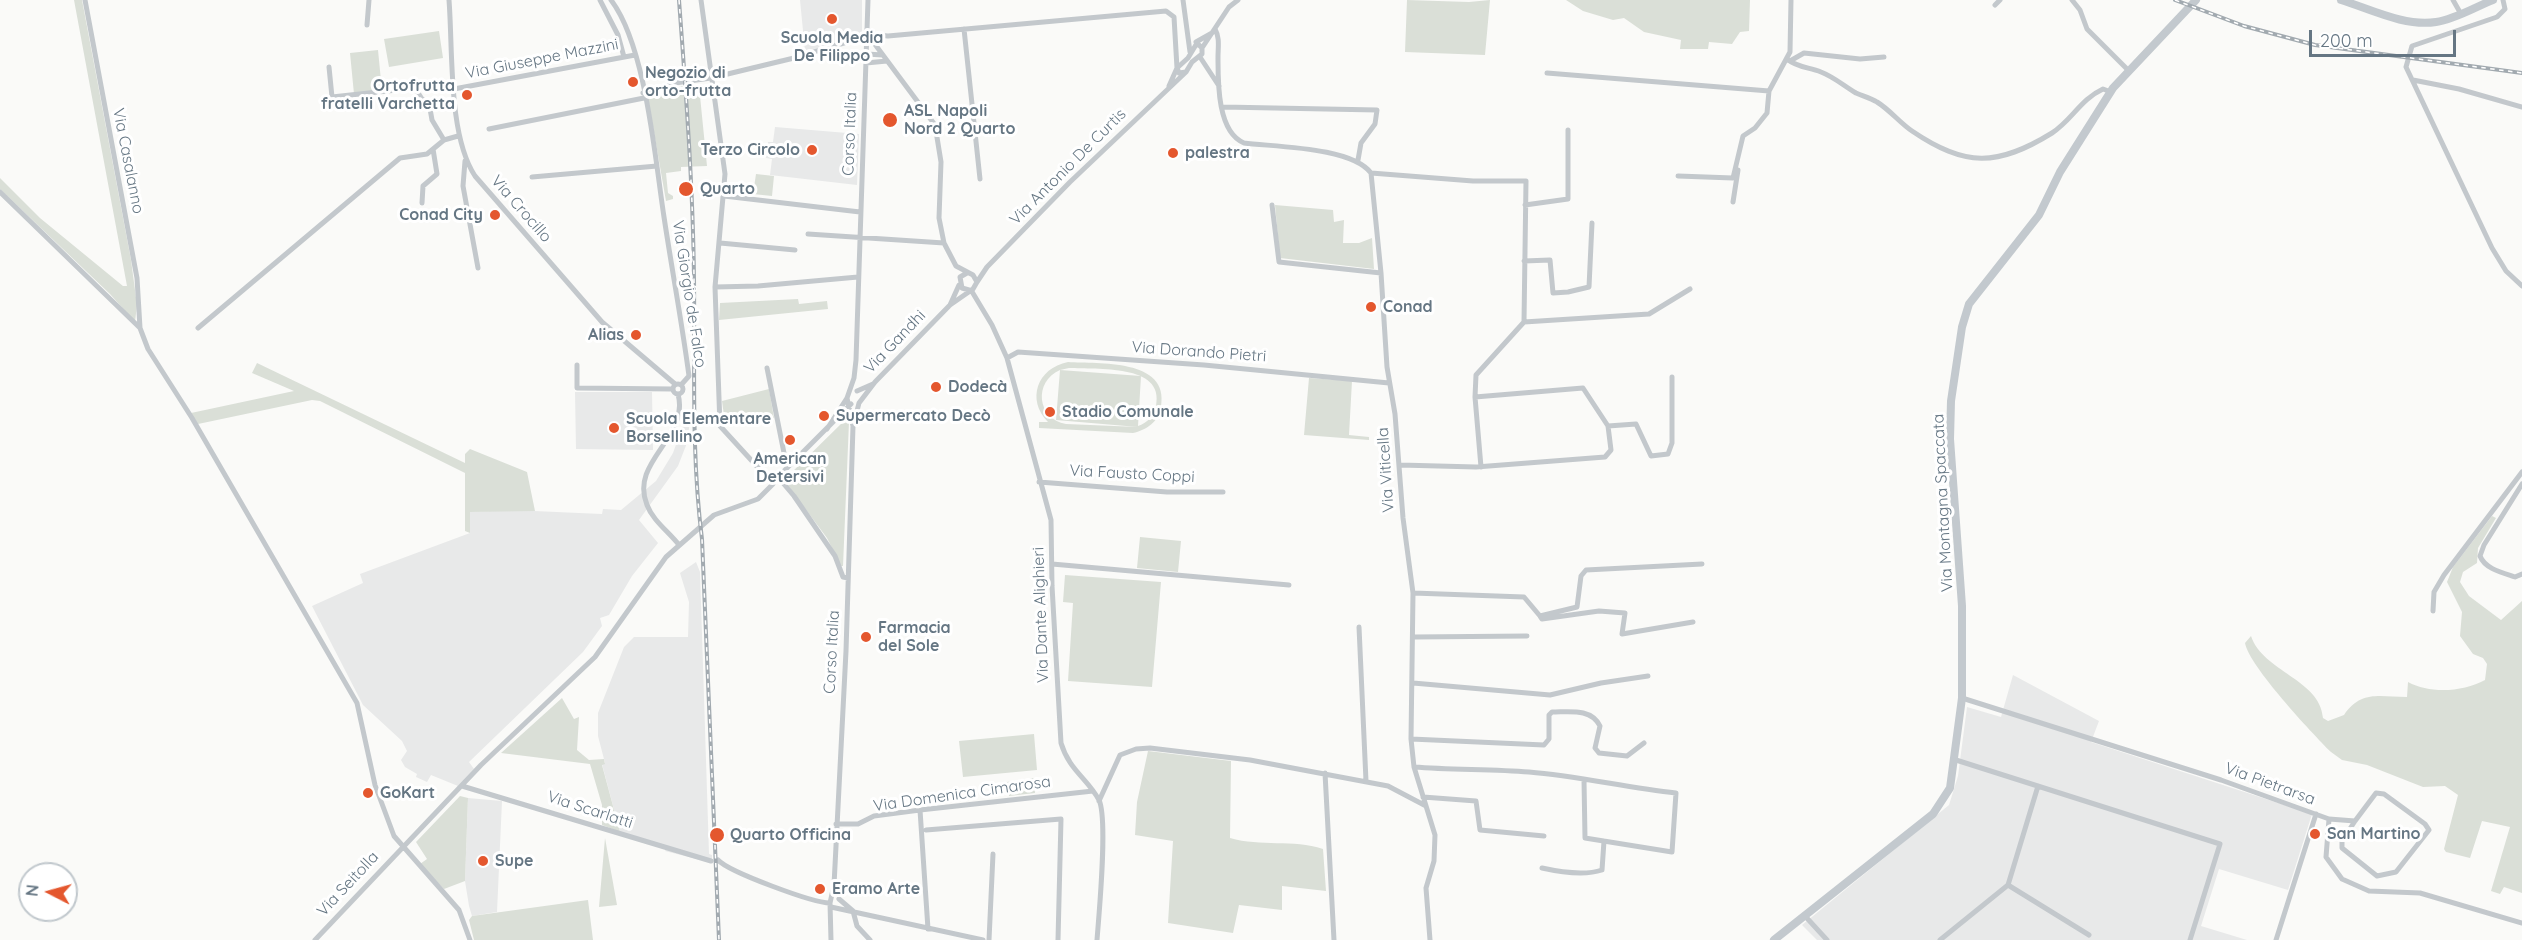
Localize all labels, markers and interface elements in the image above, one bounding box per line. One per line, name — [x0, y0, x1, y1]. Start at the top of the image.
marker: Scuola Media De Filippo — [825, 12, 839, 26]
scale bar — [2312, 18, 2459, 56]
place label: Scuola Media De Filippo — [781, 28, 883, 66]
text: 200 m — [2320, 29, 2373, 52]
street label: Via Giuseppe Mazzini — [464, 35, 620, 83]
place label: Negozio di orto-frutta — [645, 63, 731, 101]
marker: Negozio di orto-frutta — [626, 75, 640, 89]
place label: Ortofrutta fratelli Varchetta — [321, 76, 455, 114]
marker: Ortofrutta fratelli Varchetta — [460, 88, 474, 102]
street label: Corso Italia — [839, 92, 861, 176]
place label: ASL Napoli Nord 2 Quarto — [904, 101, 1015, 139]
street label: Via Antonio De Curtis — [1006, 105, 1130, 229]
street label: Via Casalanno — [108, 107, 148, 215]
marker: ASL Napoli Nord 2 Quarto — [881, 111, 899, 129]
place label: Terzo Circolo — [701, 140, 800, 160]
marker: Terzo Circolo — [805, 143, 819, 157]
place label: palestra — [1185, 143, 1250, 163]
marker: palestra — [1166, 146, 1180, 160]
street label: Via Crocillo — [487, 172, 555, 246]
place label: Quarto — [700, 179, 755, 199]
marker: Quarto — [677, 180, 695, 198]
place label: Conad City — [399, 205, 483, 225]
marker: Conad City — [488, 208, 502, 222]
street label: Via Giorgio de Falco — [668, 219, 710, 369]
place label: Conad — [1383, 297, 1433, 317]
marker: Conad — [1364, 300, 1378, 314]
street label: Via Gandhi — [860, 306, 930, 378]
place label: Alias — [588, 325, 624, 345]
marker: Alias — [629, 328, 643, 342]
street label: Via Dorando Pietri — [1131, 338, 1267, 366]
place label: Dodecà — [948, 377, 1007, 397]
marker: Dodecà — [929, 380, 943, 394]
place label: Stadio Comunale — [1062, 402, 1194, 422]
marker: Stadio Comunale — [1043, 405, 1057, 419]
place label: Supermercato Decò — [836, 406, 991, 426]
place label: Scuola Elementare Borsellino — [626, 409, 771, 447]
marker: Supermercato Decò — [817, 409, 831, 423]
street label: Via Montagna Spaccata — [1929, 413, 1957, 593]
marker: Scuola Elementare Borsellino — [607, 421, 621, 435]
street label: Via Viticella — [1373, 427, 1399, 513]
marker: American Detersivi — [783, 433, 797, 447]
place label: American Detersivi — [753, 449, 827, 487]
street label: Via Fausto Coppi — [1069, 461, 1195, 487]
street label: Via Dante Alighieri — [1029, 547, 1053, 683]
street label: Corso Italia — [820, 610, 844, 694]
place label: Farmacia del Sole — [878, 618, 951, 656]
marker: Farmacia del Sole — [859, 630, 873, 644]
street label: Via Pietrarsa — [2222, 759, 2318, 809]
street label: Via Domenica Cimarosa — [872, 772, 1052, 816]
place label: GoKart — [380, 783, 435, 803]
marker: GoKart — [361, 786, 375, 800]
street label: Via Scarlatti — [545, 787, 635, 833]
place label: San Martino — [2327, 824, 2421, 844]
place label: Quarto Officina — [730, 825, 851, 845]
marker: Quarto Officina — [708, 826, 726, 844]
marker: San Martino — [2308, 827, 2322, 841]
street label: Via Seitolla — [313, 848, 383, 920]
place label: Supe — [495, 851, 533, 871]
marker: Supe — [476, 854, 490, 868]
north arrow — [18, 862, 78, 922]
place label: Eramo Arte — [832, 879, 920, 899]
marker: Eramo Arte — [813, 882, 827, 896]
text: N — [22, 883, 43, 897]

